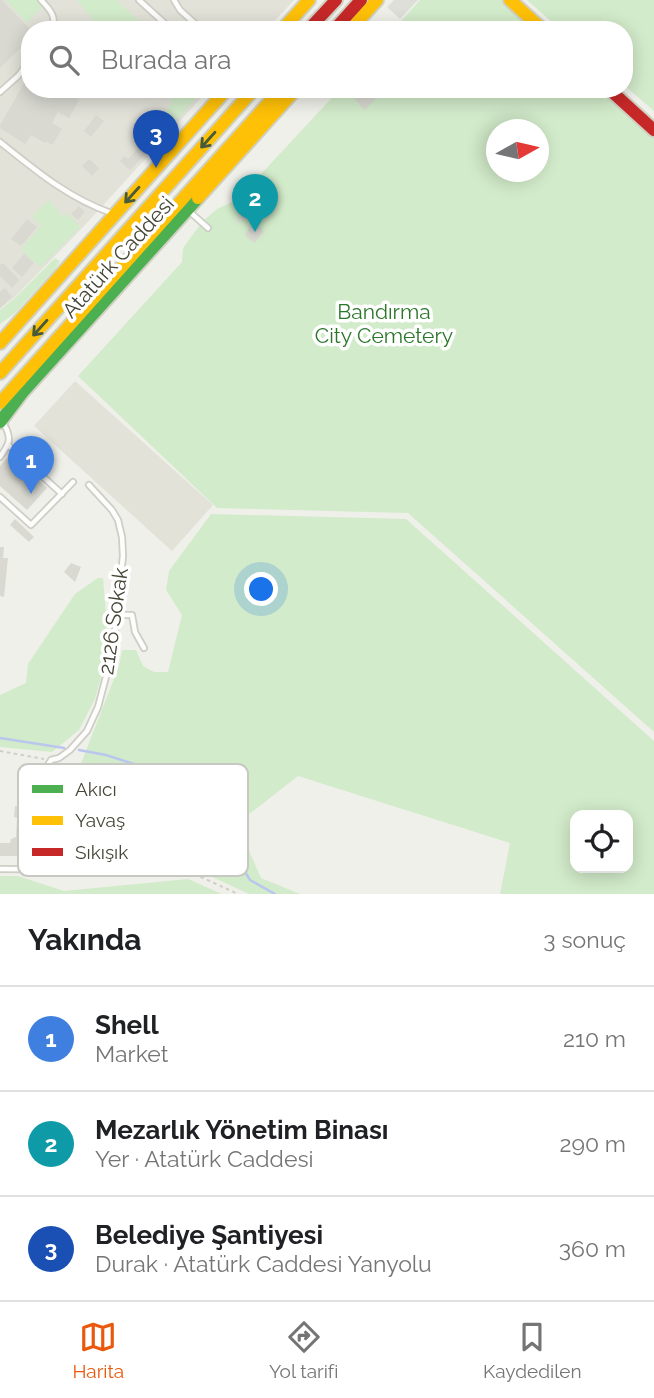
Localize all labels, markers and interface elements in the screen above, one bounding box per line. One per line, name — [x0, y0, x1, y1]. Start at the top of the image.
search box — [21, 21, 633, 98]
icon: search — [45, 41, 83, 79]
text: Burada ara — [101, 45, 231, 75]
pin: 3 — [133, 110, 179, 168]
north arrow — [486, 119, 549, 182]
one-way arrow — [200, 131, 216, 149]
pin: 2 — [232, 174, 278, 232]
one-way arrow — [124, 186, 141, 203]
street label: Atatürk Caddesi — [57, 191, 179, 323]
park label: Bandırma City Cemetery — [315, 299, 453, 348]
one-way arrow — [32, 318, 48, 336]
pin: 1 — [8, 436, 54, 494]
street label: 2126 Sokak — [93, 566, 133, 676]
your location — [244, 572, 278, 606]
legend — [18, 764, 248, 876]
text: Akıcı — [75, 778, 117, 800]
text: Yavaş — [75, 809, 125, 831]
map controls — [570, 810, 633, 873]
button: locate — [570, 810, 633, 873]
text: Sıkışık — [75, 841, 128, 863]
text: Yakında — [28, 922, 141, 957]
text: 3 sonuç — [543, 926, 626, 953]
text: Shell — [95, 1010, 159, 1040]
text: 1 — [45, 1025, 57, 1052]
text: 210 m — [563, 1025, 626, 1052]
text: Market — [95, 1040, 168, 1067]
text: Mezarlık Yönetim Binası — [95, 1115, 388, 1145]
text: 2 — [45, 1130, 57, 1157]
text: 290 m — [559, 1130, 626, 1157]
text: Yer · Atatürk Caddesi — [95, 1145, 314, 1172]
text: Belediye Şantiyesi — [95, 1220, 323, 1250]
text: 3 — [45, 1235, 57, 1262]
text: 360 m — [559, 1235, 626, 1262]
text: Durak · Atatürk Caddesi Yanyolu — [95, 1250, 432, 1277]
tab: Harita — [72, 1318, 124, 1382]
tab: Yol tarifi — [269, 1318, 338, 1382]
tab: Kaydedilen — [483, 1318, 582, 1382]

